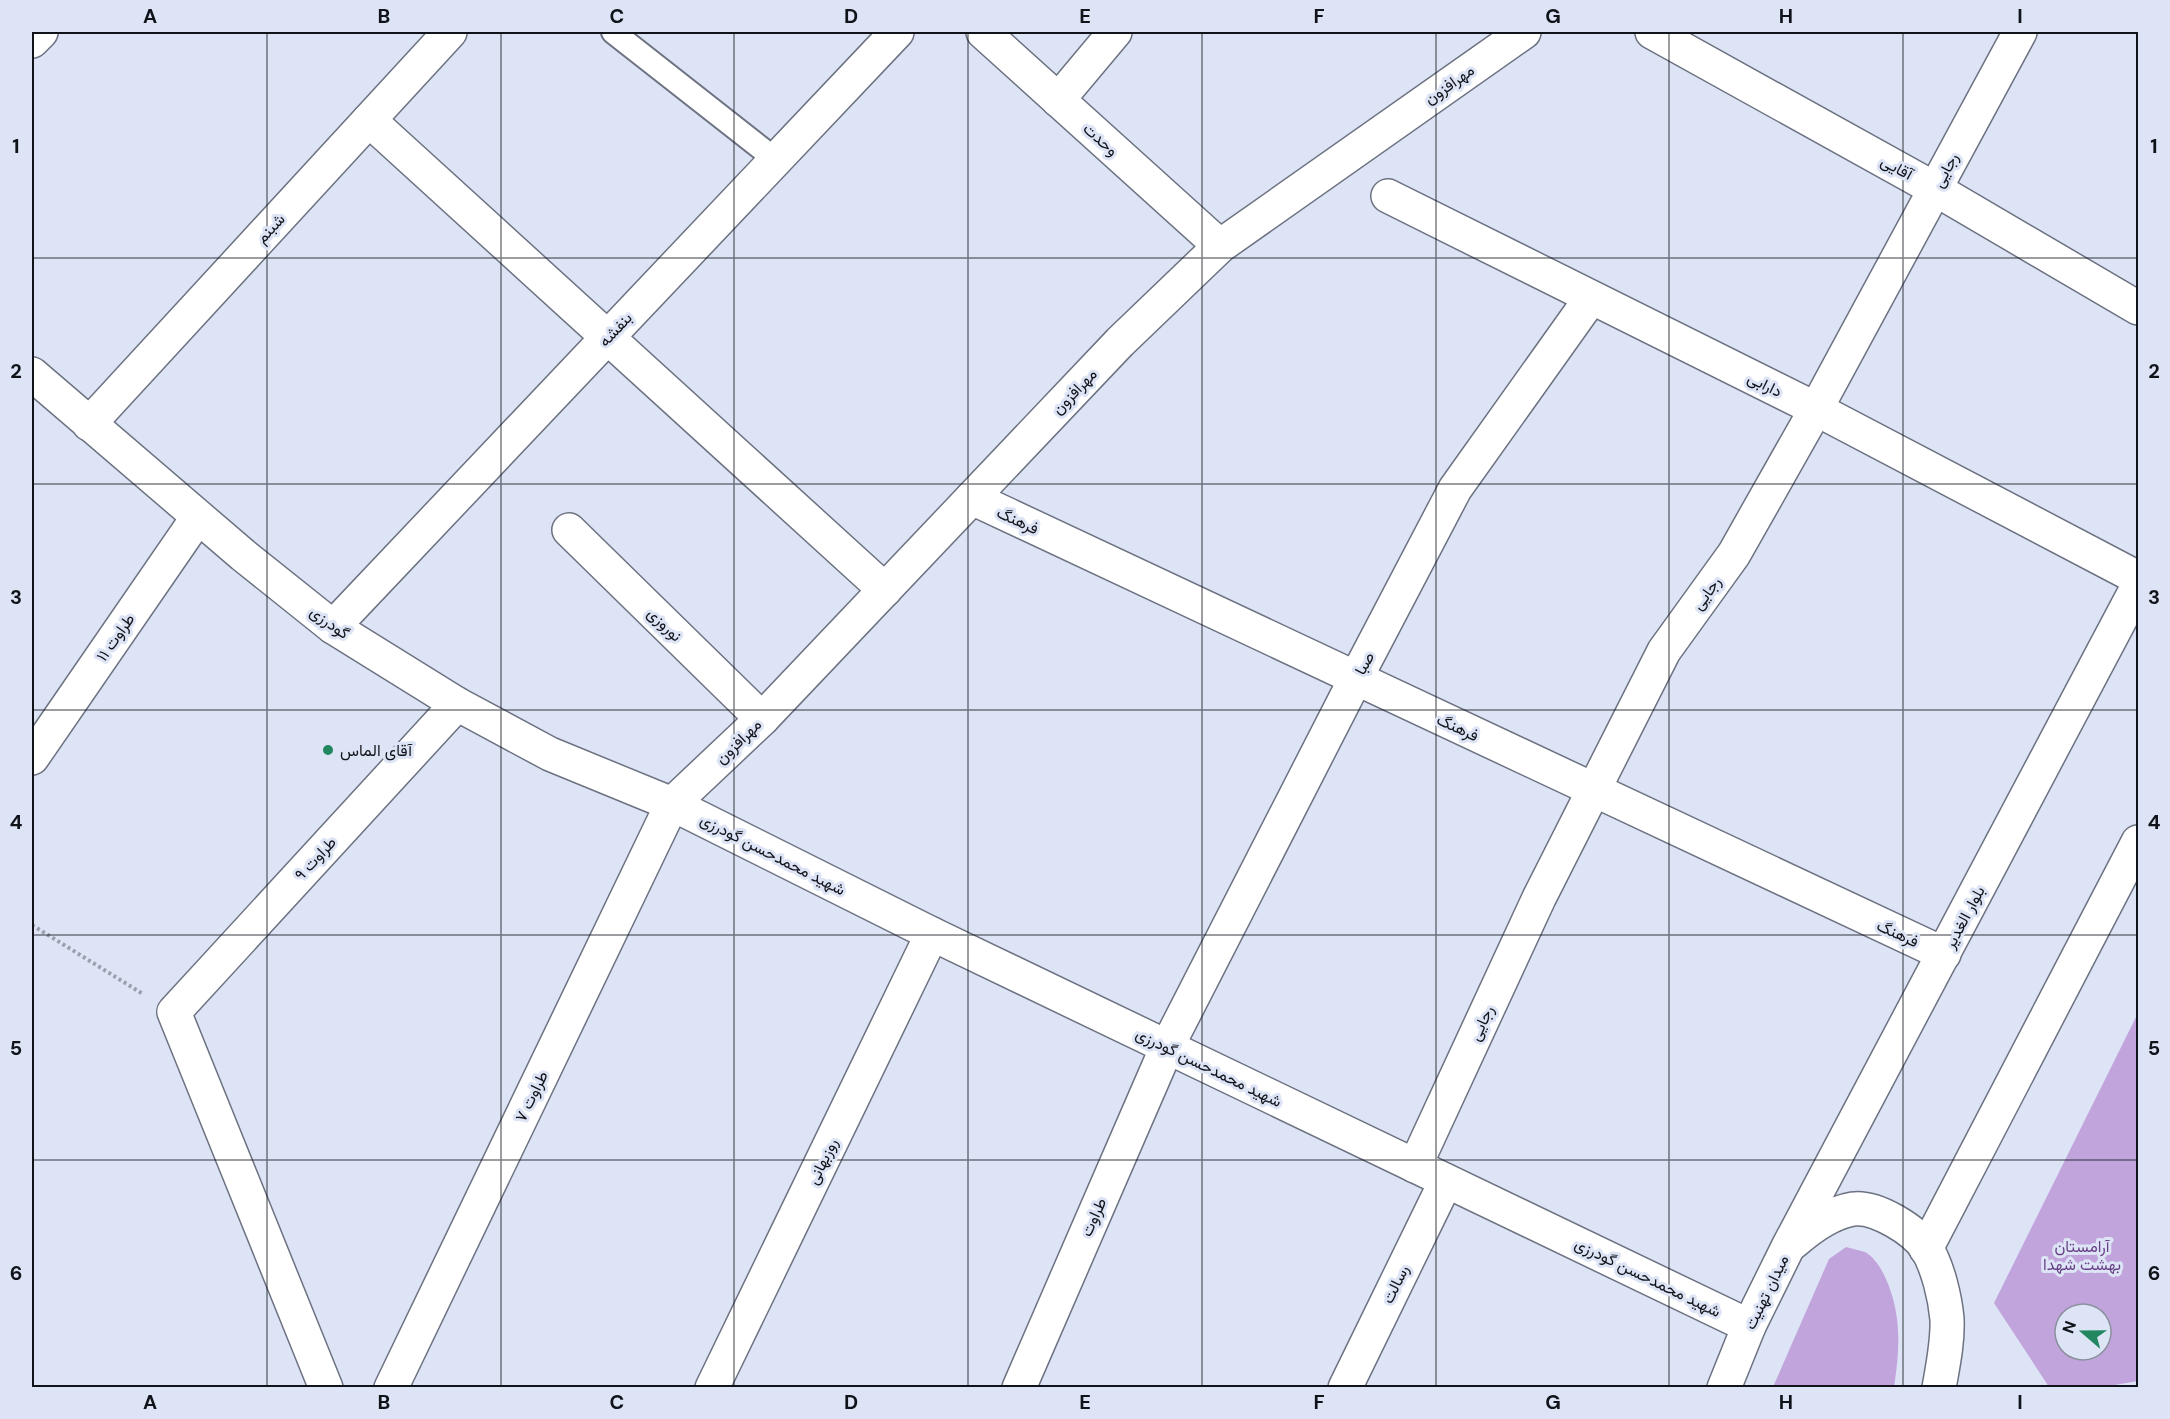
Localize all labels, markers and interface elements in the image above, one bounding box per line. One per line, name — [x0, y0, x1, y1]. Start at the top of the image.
text: A — [143, 3, 157, 29]
text: B — [378, 3, 390, 29]
text: C — [610, 3, 624, 29]
text: D — [844, 3, 858, 29]
text: E — [1079, 3, 1091, 29]
text: F — [1313, 3, 1325, 29]
text: G — [1545, 3, 1561, 29]
text: H — [1779, 3, 1793, 29]
text: I — [2017, 3, 2023, 29]
street label: مهرافزون — [1420, 60, 1478, 109]
street label: وحدت — [1079, 118, 1123, 161]
text: 1 — [12, 133, 20, 159]
text: 1 — [2150, 133, 2158, 159]
street label: رجایی — [1928, 149, 1963, 191]
street label: آقایی — [1877, 150, 1918, 185]
street label: شبنم — [251, 209, 290, 248]
street label: بنفشه — [594, 308, 637, 351]
text: 2 — [10, 358, 22, 384]
text: 2 — [2148, 358, 2160, 384]
street label: مهرافزون — [1047, 364, 1102, 419]
street label: دارابی — [1744, 367, 1786, 402]
street label: فرهنگ — [993, 502, 1042, 539]
street label: رجایی — [1687, 572, 1726, 614]
text: 3 — [10, 584, 22, 610]
text: 3 — [2148, 584, 2160, 610]
street label: گودرزی — [306, 601, 354, 644]
street label: نوروزی — [643, 603, 687, 646]
street label: طراوت ۱۱ — [91, 609, 139, 665]
street label: صبا — [1350, 648, 1379, 678]
street label: فرهنگ — [1433, 709, 1482, 746]
street label: مهرافزون — [711, 714, 766, 769]
place label: آقای الماس — [340, 740, 413, 761]
marker: آقای الماس — [321, 743, 335, 757]
text: 4 — [10, 809, 23, 835]
street label: شهید محمدحسن گودرزی — [697, 809, 849, 900]
text: 4 — [2148, 809, 2161, 835]
street label: طراوت ۹ — [290, 832, 341, 885]
street label: بلوار الغدیر — [1939, 882, 1990, 953]
street label: فرهنگ — [1873, 915, 1922, 952]
street label: رجایی — [1464, 1002, 1499, 1044]
street label: شهید محمدحسن گودرزی — [1132, 1023, 1285, 1112]
text: 5 — [10, 1035, 22, 1061]
text: 5 — [2148, 1035, 2160, 1061]
street label: طراوت ۷ — [510, 1067, 553, 1125]
street label: روزبهانی — [802, 1134, 843, 1188]
street label: طراوت — [1076, 1195, 1111, 1240]
street label: شهید محمدحسن گودرزی — [1571, 1233, 1724, 1322]
park label: آرامستان بهشت شهدا — [2043, 1236, 2121, 1275]
street label: میدان تهنیت — [1739, 1251, 1794, 1333]
text: 6 — [10, 1260, 22, 1286]
text: 6 — [2148, 1260, 2160, 1286]
street label: رسالت — [1377, 1261, 1414, 1307]
north arrow — [2053, 1302, 2113, 1362]
text: N — [2058, 1318, 2081, 1336]
text: A — [143, 1389, 157, 1415]
text: B — [378, 1389, 390, 1415]
text: C — [610, 1389, 624, 1415]
text: D — [844, 1389, 858, 1415]
text: E — [1079, 1389, 1091, 1415]
text: F — [1313, 1389, 1325, 1415]
text: G — [1545, 1389, 1561, 1415]
text: H — [1779, 1389, 1793, 1415]
text: I — [2017, 1389, 2023, 1415]

